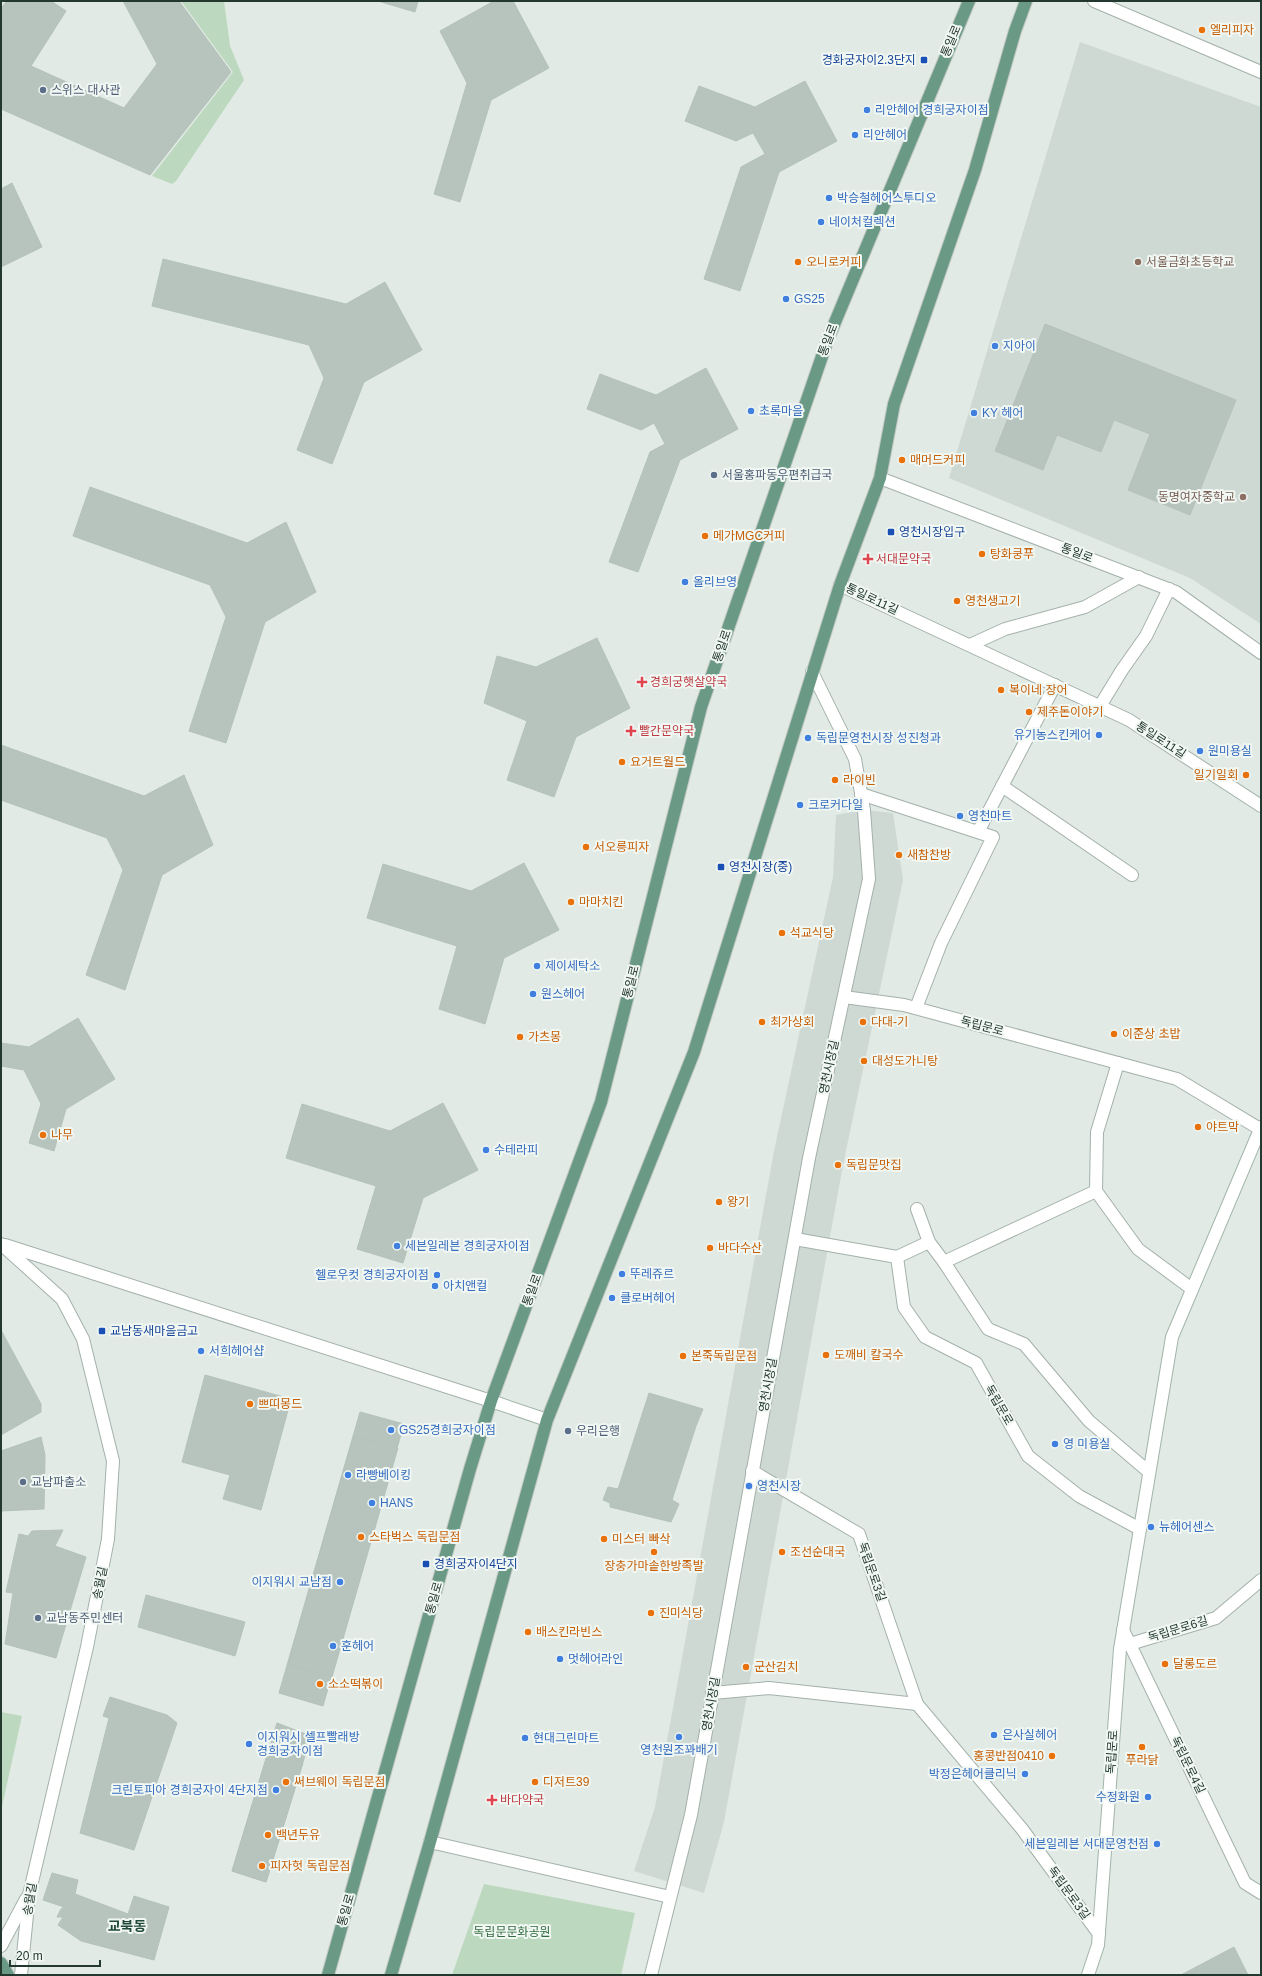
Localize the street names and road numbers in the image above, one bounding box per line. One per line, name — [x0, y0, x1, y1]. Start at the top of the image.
street label: 통일로 — [938, 23, 964, 59]
street label: 통일로 — [816, 322, 840, 358]
street label: 통일로 — [1059, 541, 1095, 565]
street label: 통일로11길 — [843, 581, 901, 617]
street label: 통일로 — [710, 628, 734, 664]
street label: 통일로11길 — [1133, 719, 1189, 761]
street label: 통일로 — [620, 964, 642, 1000]
street label: 독립문로 — [959, 1014, 1005, 1038]
street label: 영천시장길 — [816, 1039, 842, 1095]
street label: 통일로 — [520, 1272, 544, 1308]
street label: 영천시장길 — [756, 1357, 780, 1413]
street label: 독립문로 — [982, 1382, 1016, 1428]
street label: 독립문로3길 — [855, 1540, 889, 1604]
street label: 송월길 — [90, 1565, 110, 1601]
street label: 통일로 — [423, 1580, 445, 1616]
street label: 독립문로6길 — [1146, 1613, 1210, 1645]
street label: 영천시장길 — [699, 1676, 723, 1732]
street label: 독립문로 — [1103, 1729, 1121, 1775]
street label: 독립문로4길 — [1168, 1734, 1208, 1796]
street label: 독립문로3길 — [1045, 1864, 1093, 1922]
street label: 송월길 — [20, 1882, 40, 1916]
street label: 통일로 — [335, 1892, 357, 1928]

